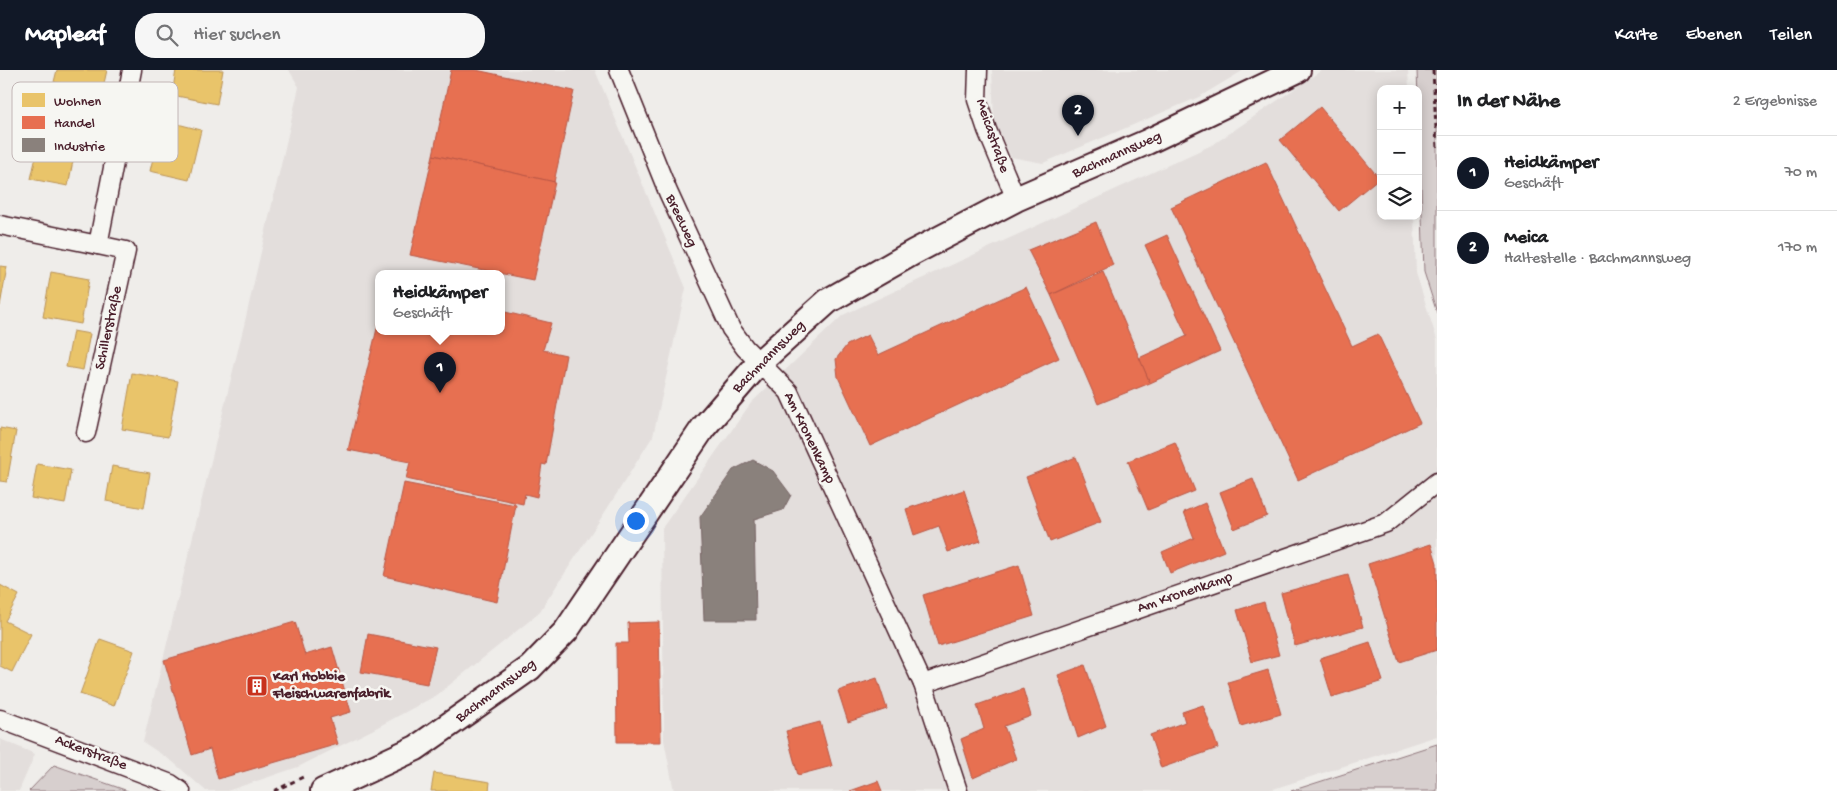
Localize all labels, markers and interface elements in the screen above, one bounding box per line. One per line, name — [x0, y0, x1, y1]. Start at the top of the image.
search box — [135, 13, 485, 58]
text: Mapleaf — [25, 21, 105, 50]
icon: search — [153, 21, 181, 49]
text: Hier suchen — [193, 24, 281, 47]
text: Karte — [1615, 25, 1658, 46]
text: Ebenen — [1686, 25, 1742, 46]
text: Teilen — [1770, 25, 1812, 46]
legend — [12, 82, 178, 162]
map controls — [1377, 85, 1422, 220]
button: + — [1377, 85, 1422, 130]
text: In der Nähe — [1457, 90, 1560, 115]
text: 2 Ergebnisse — [1733, 93, 1817, 112]
text: Wohnen — [54, 94, 102, 111]
pin: 2 — [1062, 95, 1094, 136]
street label: Meicastraße — [971, 97, 1013, 176]
text: Handel — [54, 116, 95, 133]
street label: Bachmannsweg — [1069, 127, 1164, 183]
button: − — [1377, 130, 1422, 175]
text: Industrie — [54, 139, 106, 156]
text: Heidkämper — [1504, 152, 1598, 175]
text: 1 — [1470, 164, 1476, 183]
text: 70 m — [1784, 164, 1817, 183]
button: layers — [1377, 175, 1422, 220]
text: Geschäft — [1504, 175, 1563, 194]
street label: Breeweg — [661, 191, 701, 250]
text: Meica — [1504, 227, 1548, 250]
text: 2 — [1469, 239, 1477, 258]
text: 170 m — [1778, 239, 1817, 258]
text: Haltestelle · Bachmannsweg — [1504, 250, 1691, 269]
popup — [375, 270, 505, 335]
text: Heidkämper — [393, 282, 487, 305]
street label: Schillerstraße — [91, 284, 127, 372]
text: Geschäft — [393, 305, 451, 324]
street label: Bachmannsweg — [728, 317, 809, 398]
pin: 1 — [424, 352, 456, 393]
street label: Am Kronenkamp — [779, 389, 839, 487]
your location — [623, 508, 649, 534]
street label: Am Kronenkamp — [1135, 568, 1236, 618]
street label: Bachmannsweg — [452, 655, 540, 728]
place label: Karl Hobbie Fleischwarenfabrik — [272, 668, 392, 703]
building icon: Karl Hobbie Fleischwarenfabrik — [245, 674, 269, 698]
street label: Ackerstraße — [52, 731, 130, 775]

